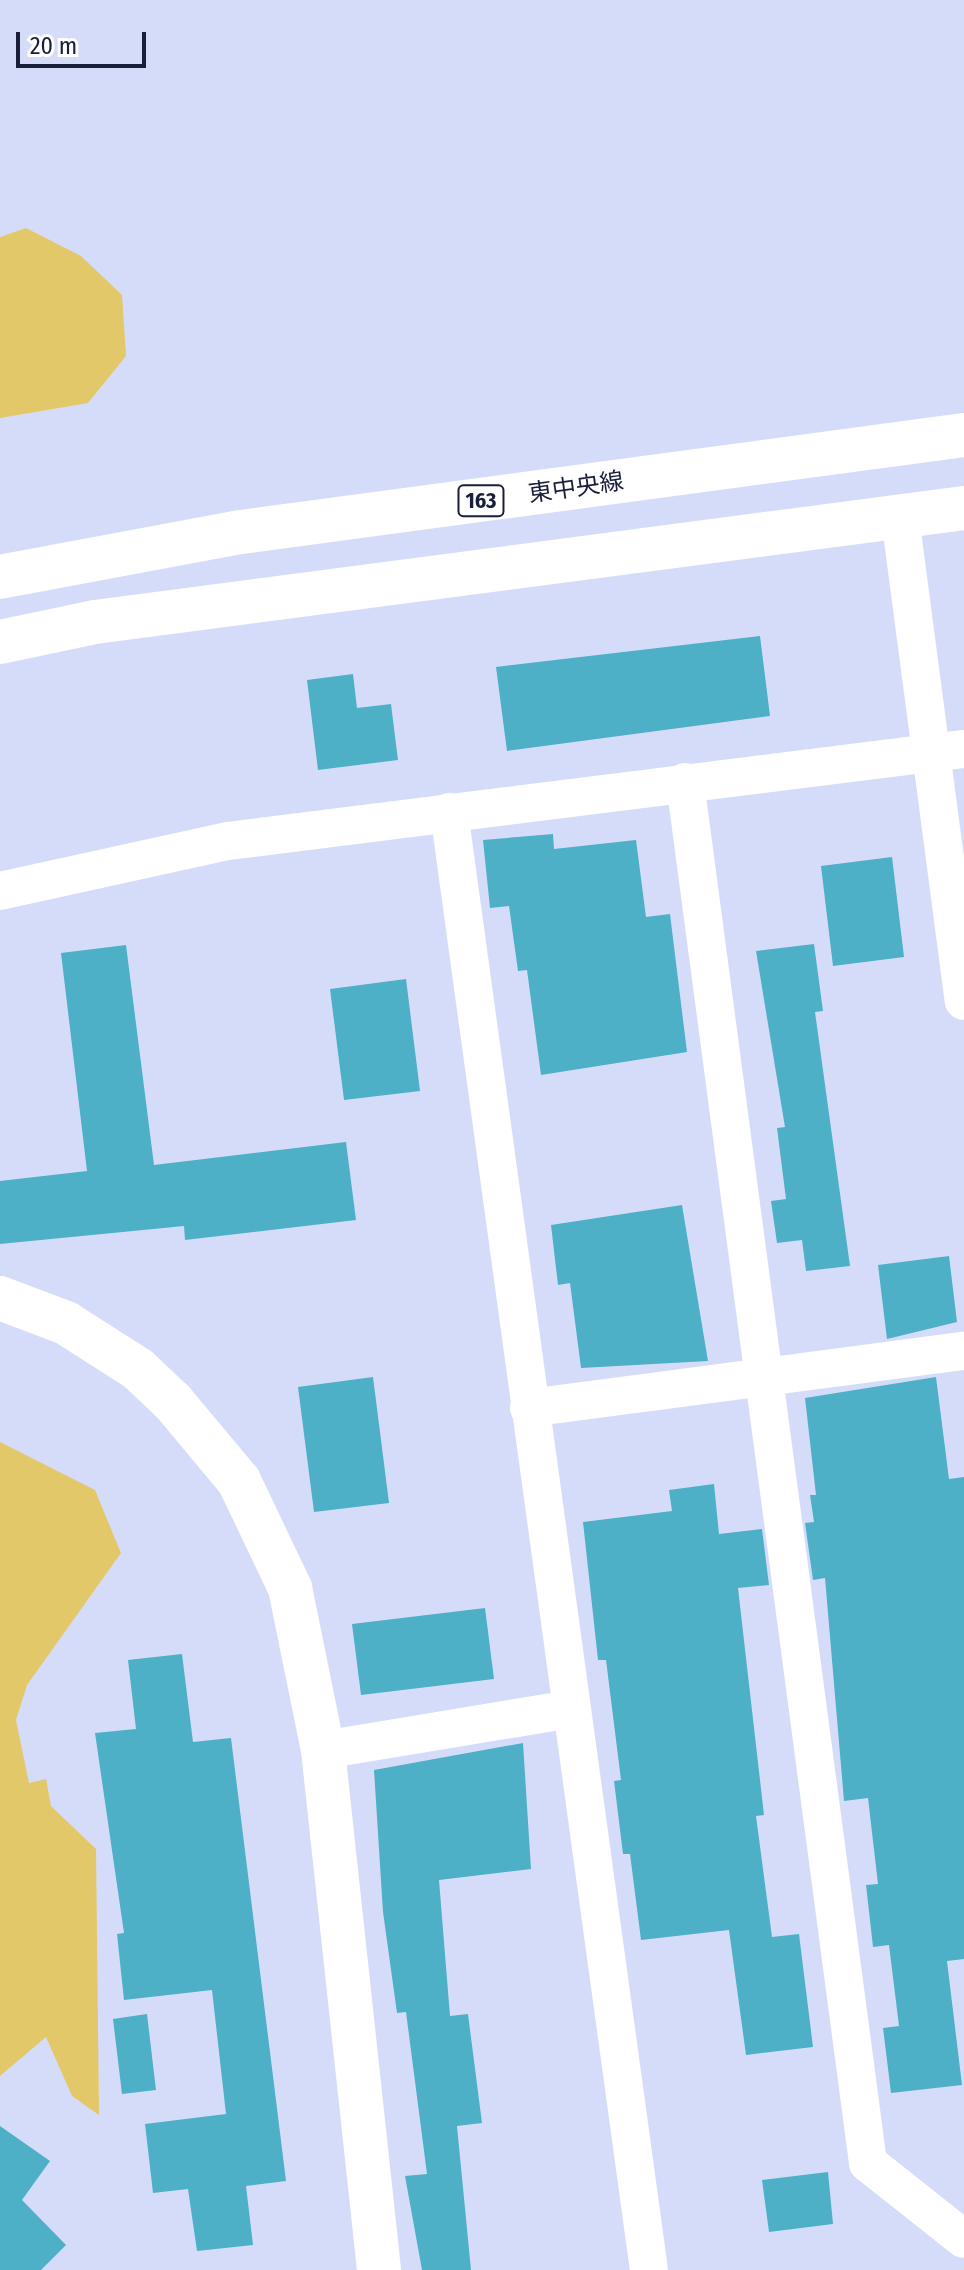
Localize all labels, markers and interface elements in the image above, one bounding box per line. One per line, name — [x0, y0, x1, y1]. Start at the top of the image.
scale bar — [20, 16, 150, 66]
text: 20 m — [30, 32, 77, 60]
street label: 東中央線 — [526, 467, 626, 509]
road number: 163 — [457, 483, 505, 519]

